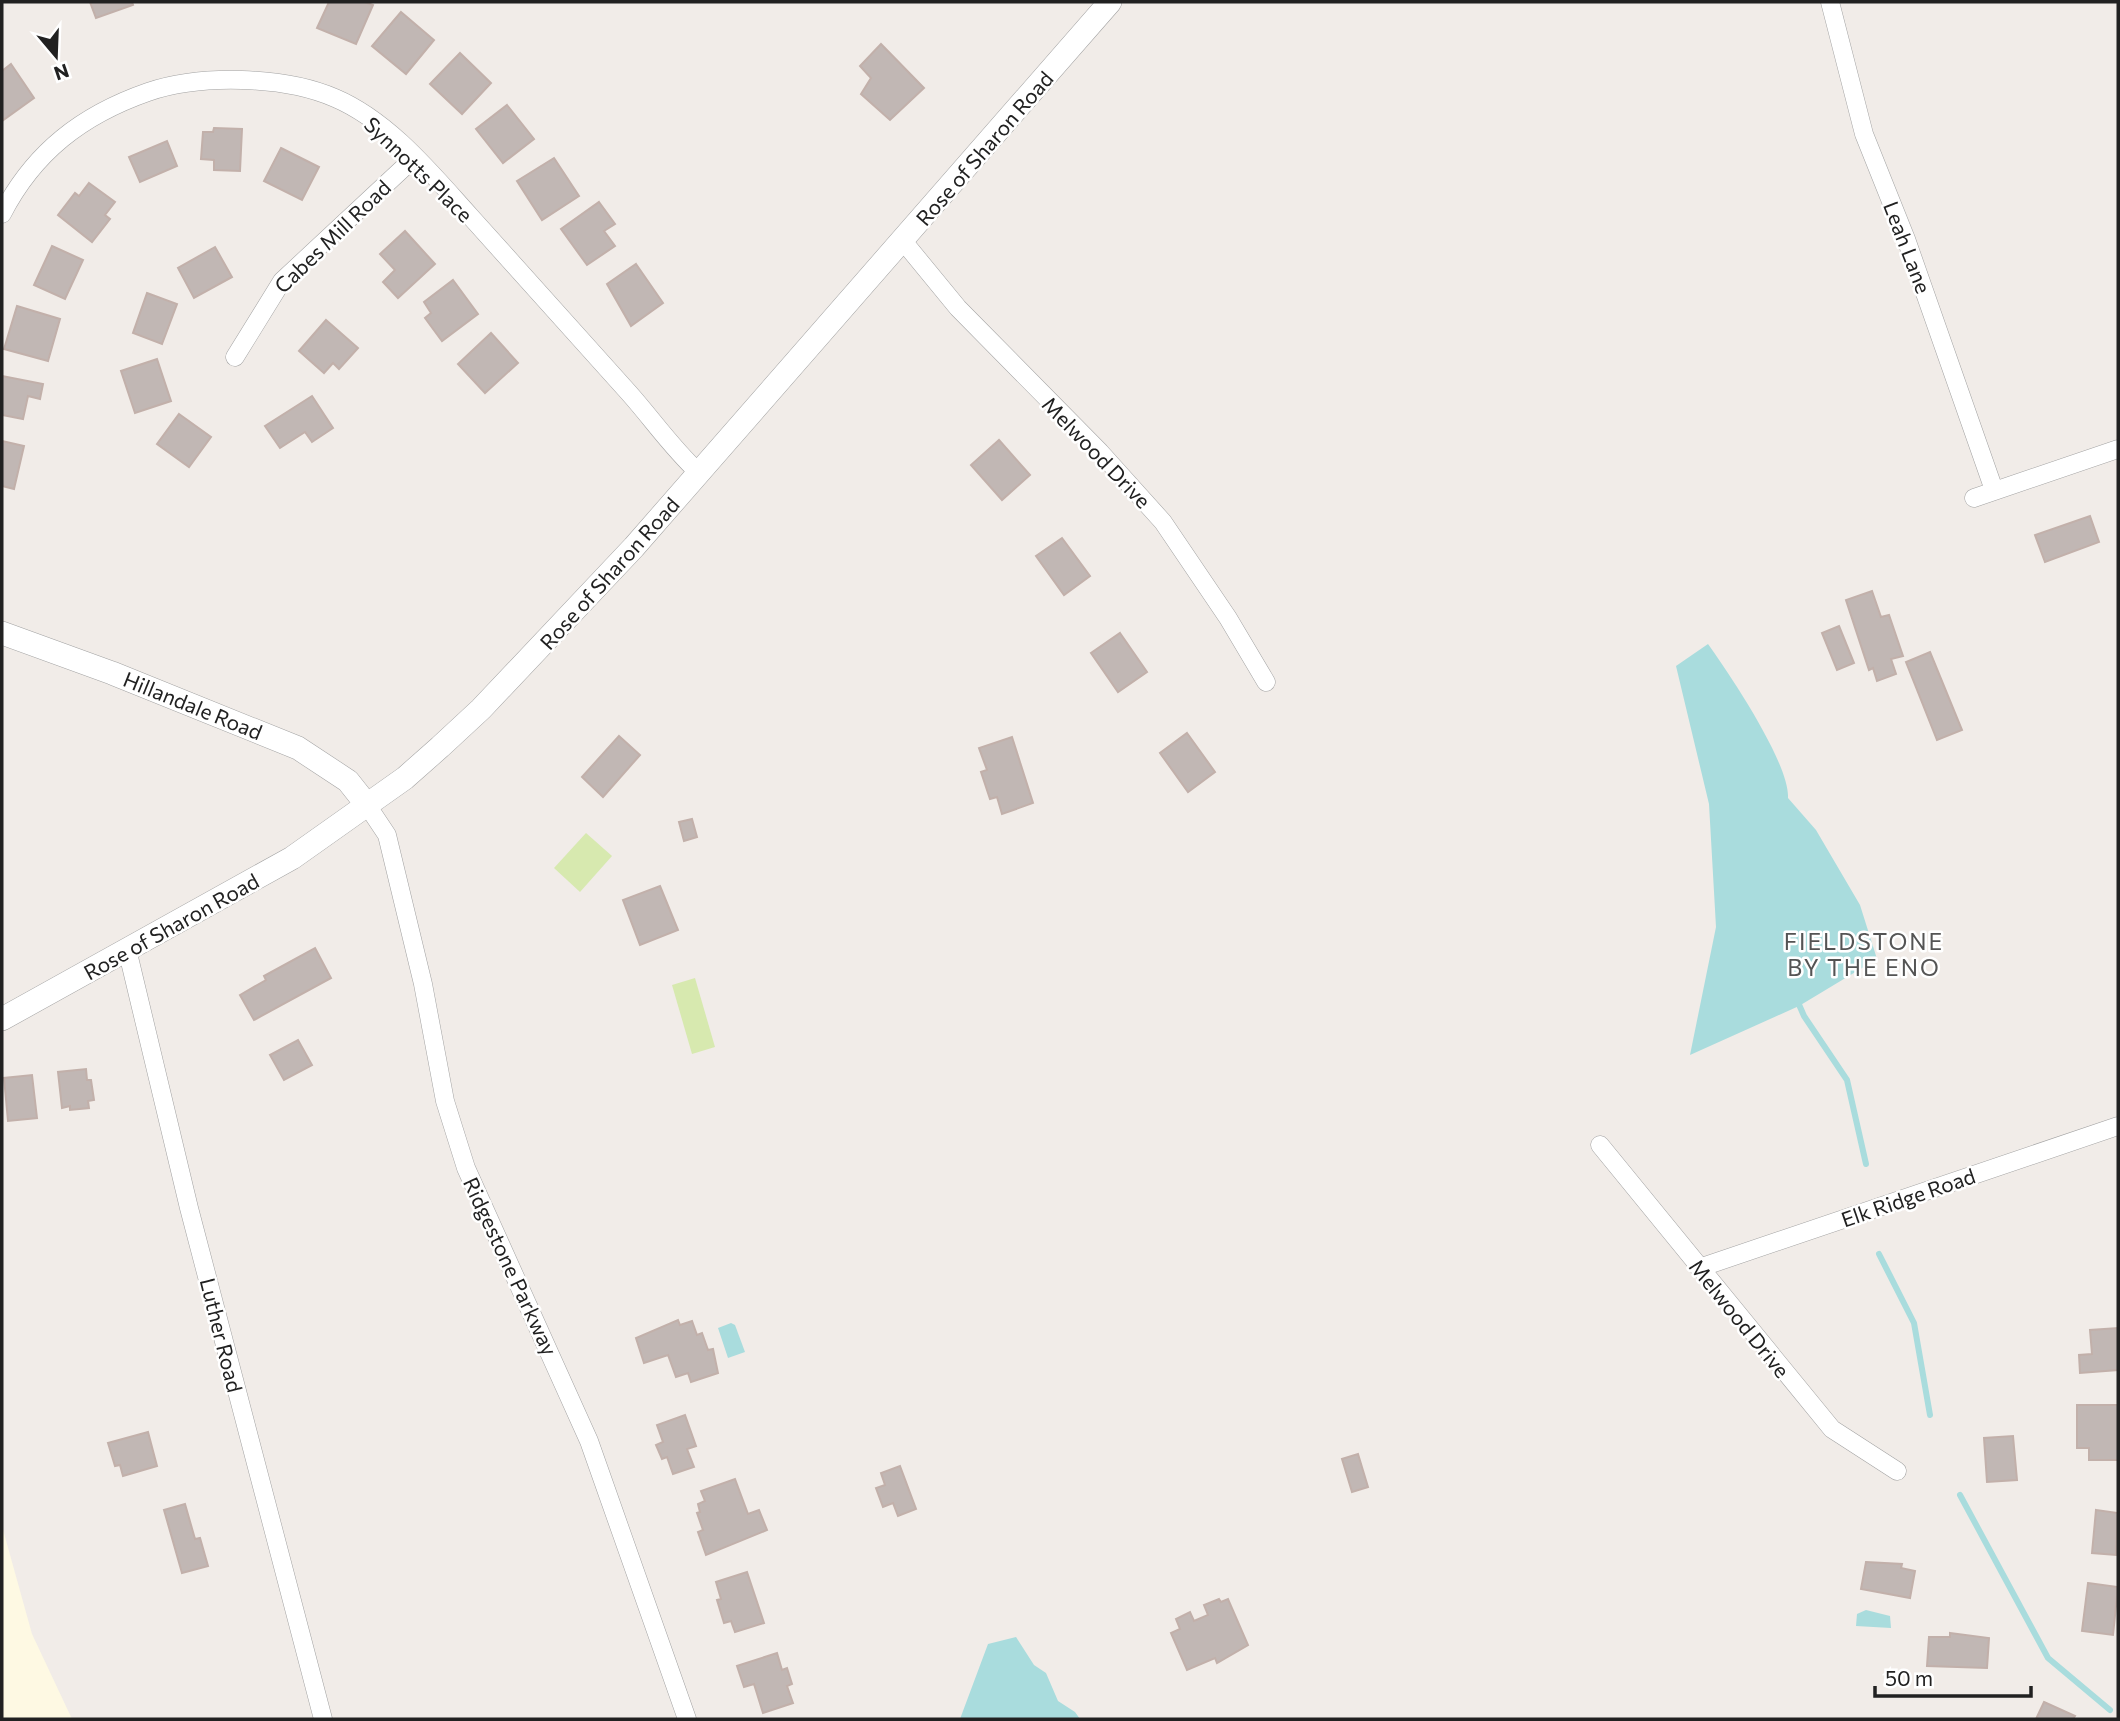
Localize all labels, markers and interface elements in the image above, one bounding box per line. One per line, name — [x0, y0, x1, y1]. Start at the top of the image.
north arrow — [21, 21, 91, 91]
text: N — [51, 59, 72, 86]
street label: Rose of Sharon Road — [910, 66, 1058, 230]
street label: Synnotts Place — [360, 111, 478, 227]
street label: Cabes Mill Road — [269, 174, 395, 298]
street label: Leah Lane — [1879, 198, 1937, 296]
street label: Melwood Drive — [1038, 391, 1156, 513]
street label: Rose of Sharon Road — [534, 492, 684, 654]
street label: Hillandale Road — [120, 666, 266, 744]
street label: Rose of Sharon Road — [79, 868, 263, 984]
district label: FIELDSTONE BY THE ENO — [1784, 927, 1944, 981]
street label: Elk Ridge Road — [1838, 1162, 1978, 1232]
street label: Ridgestone Parkway — [459, 1173, 563, 1359]
street label: Melwood Drive — [1685, 1254, 1795, 1382]
street label: Luther Road — [196, 1275, 248, 1395]
scale bar — [1875, 1654, 2031, 1698]
text: 50 m — [1885, 1665, 1933, 1690]

